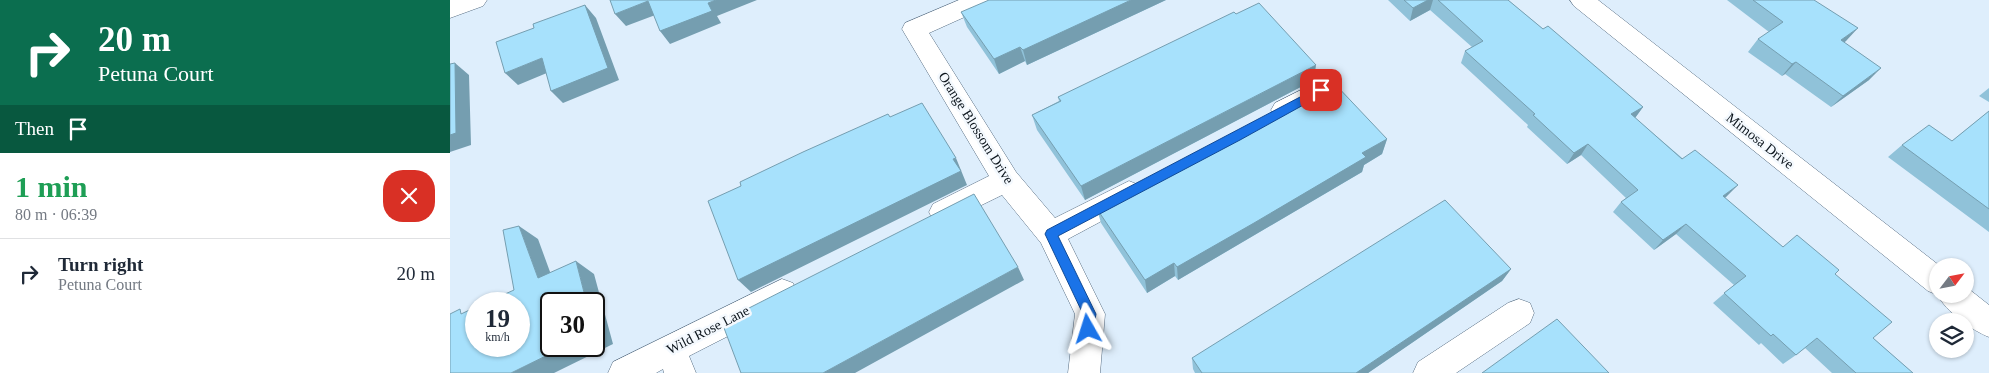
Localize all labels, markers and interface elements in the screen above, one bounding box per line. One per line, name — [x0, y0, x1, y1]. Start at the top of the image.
icon: right — [15, 20, 80, 85]
text: 20 m — [98, 20, 171, 59]
text: Petuna Court — [98, 61, 214, 86]
street label: Orange Blossom Drive — [935, 69, 1017, 187]
pin — [1300, 69, 1342, 111]
icon: arrive — [1307, 76, 1335, 104]
street label: Mimosa Drive — [1723, 110, 1797, 172]
icon: arrive — [64, 115, 92, 143]
text: Then — [15, 118, 54, 139]
text: 1 min — [15, 170, 88, 203]
button: close — [383, 170, 435, 222]
text: 80 m · 06:39 — [15, 206, 97, 223]
text: Turn right — [58, 254, 143, 275]
north arrow — [1929, 258, 1974, 302]
map controls — [1929, 258, 1974, 358]
icon: right — [15, 260, 43, 288]
text: 20 m — [396, 263, 435, 284]
text: Petuna Court — [58, 276, 142, 293]
speed limit sign: 30 — [540, 292, 605, 357]
position arrow — [1061, 302, 1113, 354]
street label: Wild Rose Lane — [664, 303, 752, 357]
text: 19 — [485, 305, 510, 332]
button: layers — [1929, 313, 1974, 358]
text: km/h — [485, 330, 510, 344]

